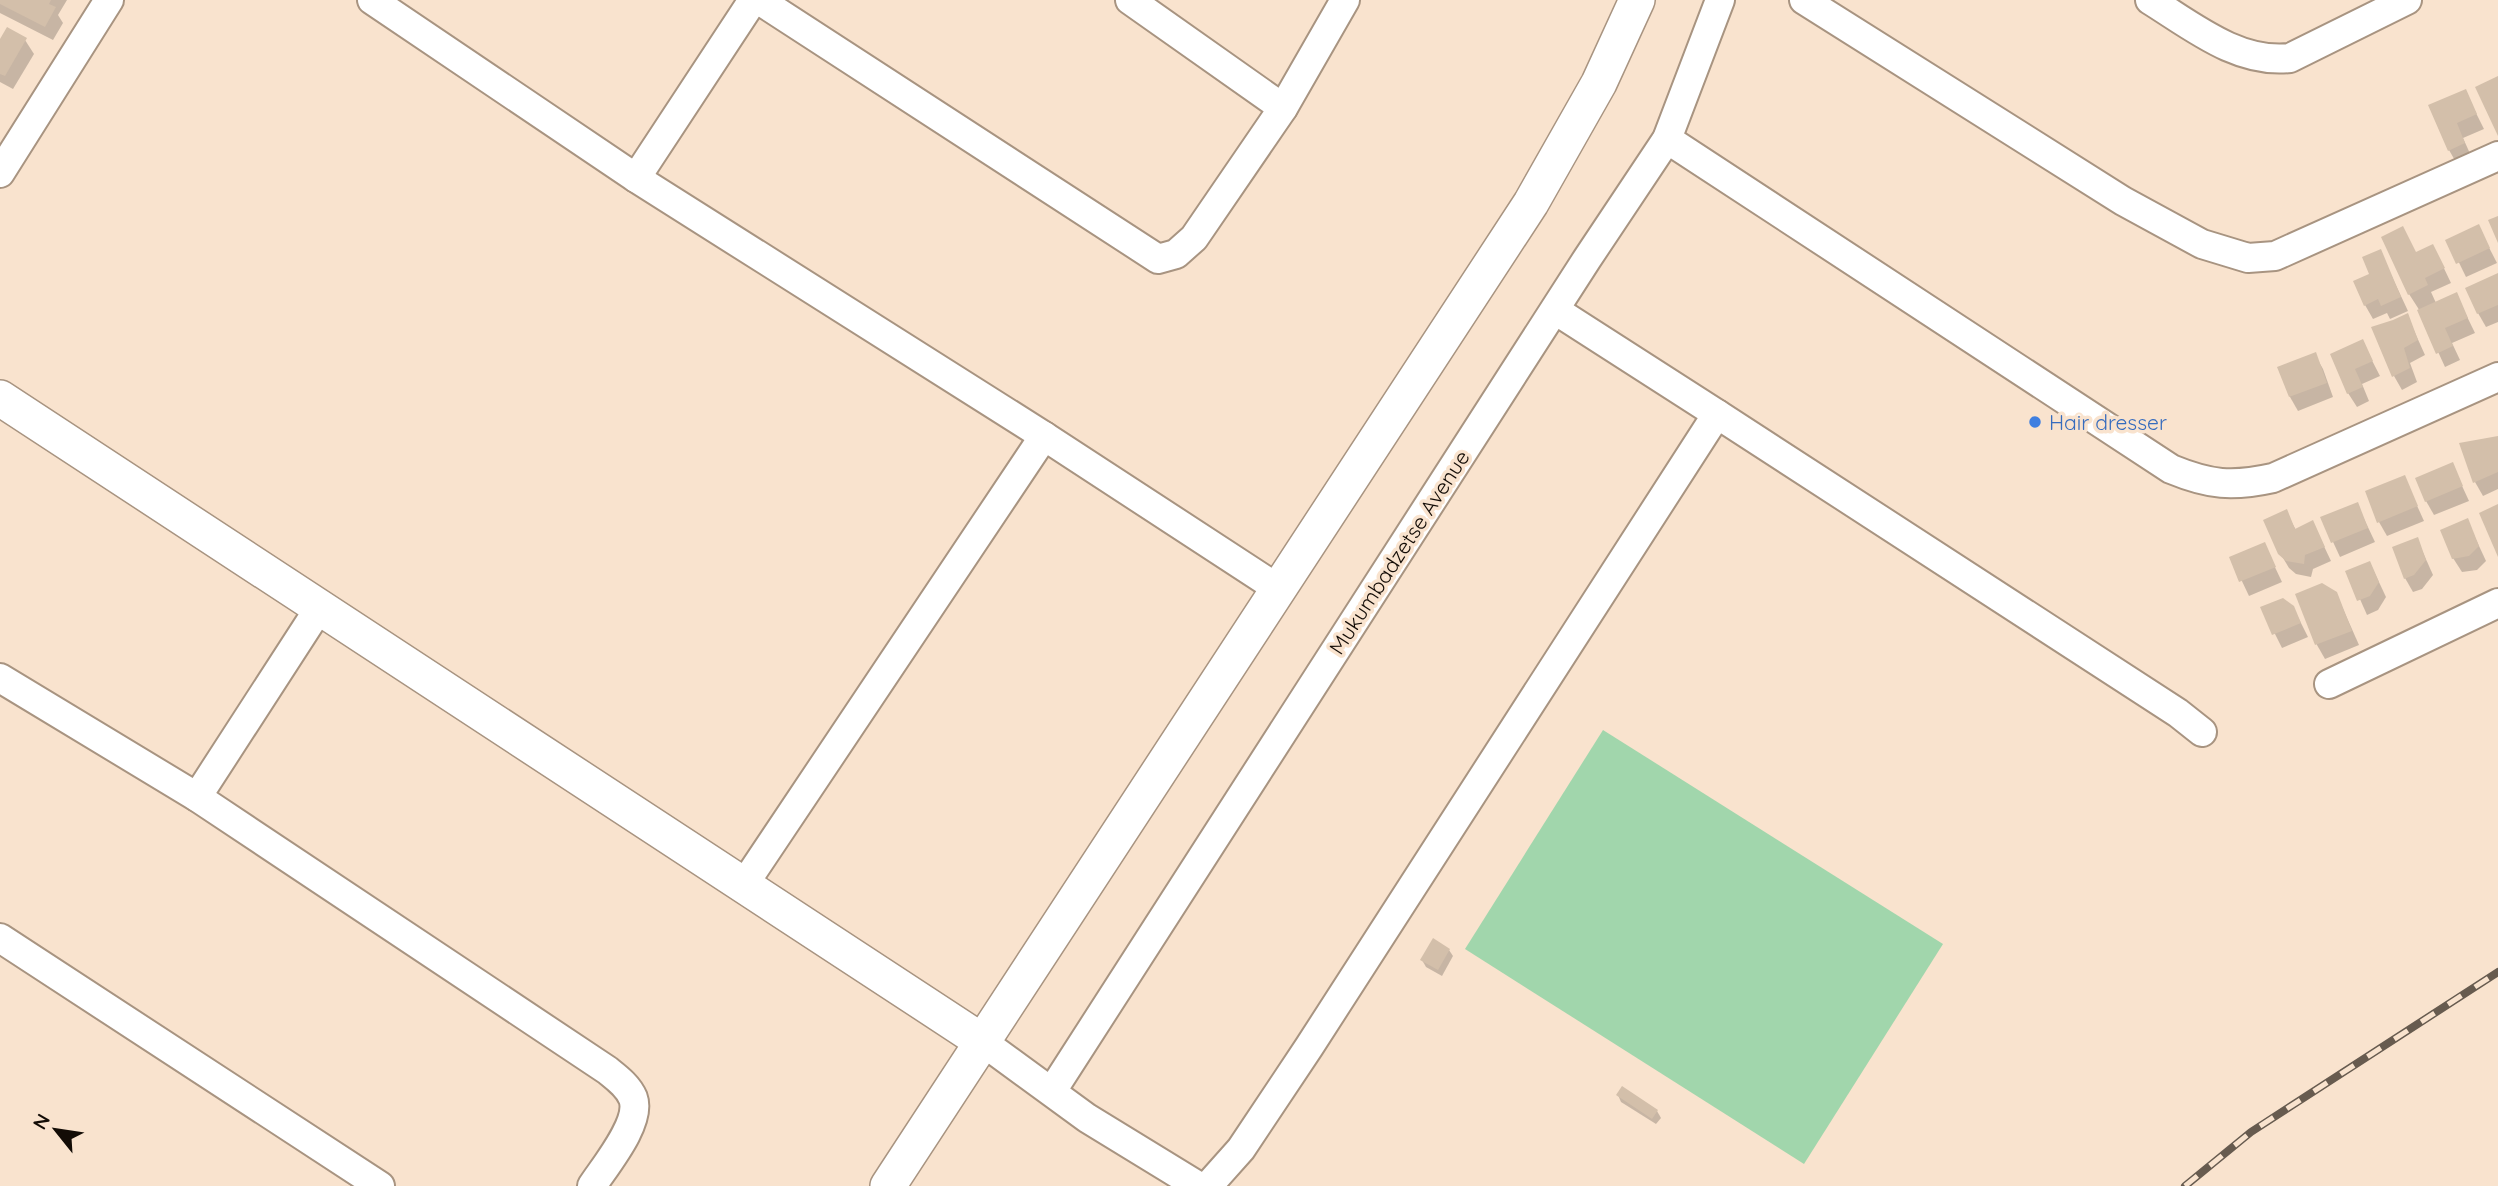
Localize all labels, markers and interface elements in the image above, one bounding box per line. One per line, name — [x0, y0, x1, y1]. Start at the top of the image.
place label: Hair dresser — [2049, 409, 2167, 435]
marker: Hair dresser — [2027, 414, 2043, 430]
street label: Mukumbadzetse Avenue — [1323, 445, 1475, 659]
north arrow — [21, 1095, 91, 1165]
text: N — [27, 1109, 55, 1134]

